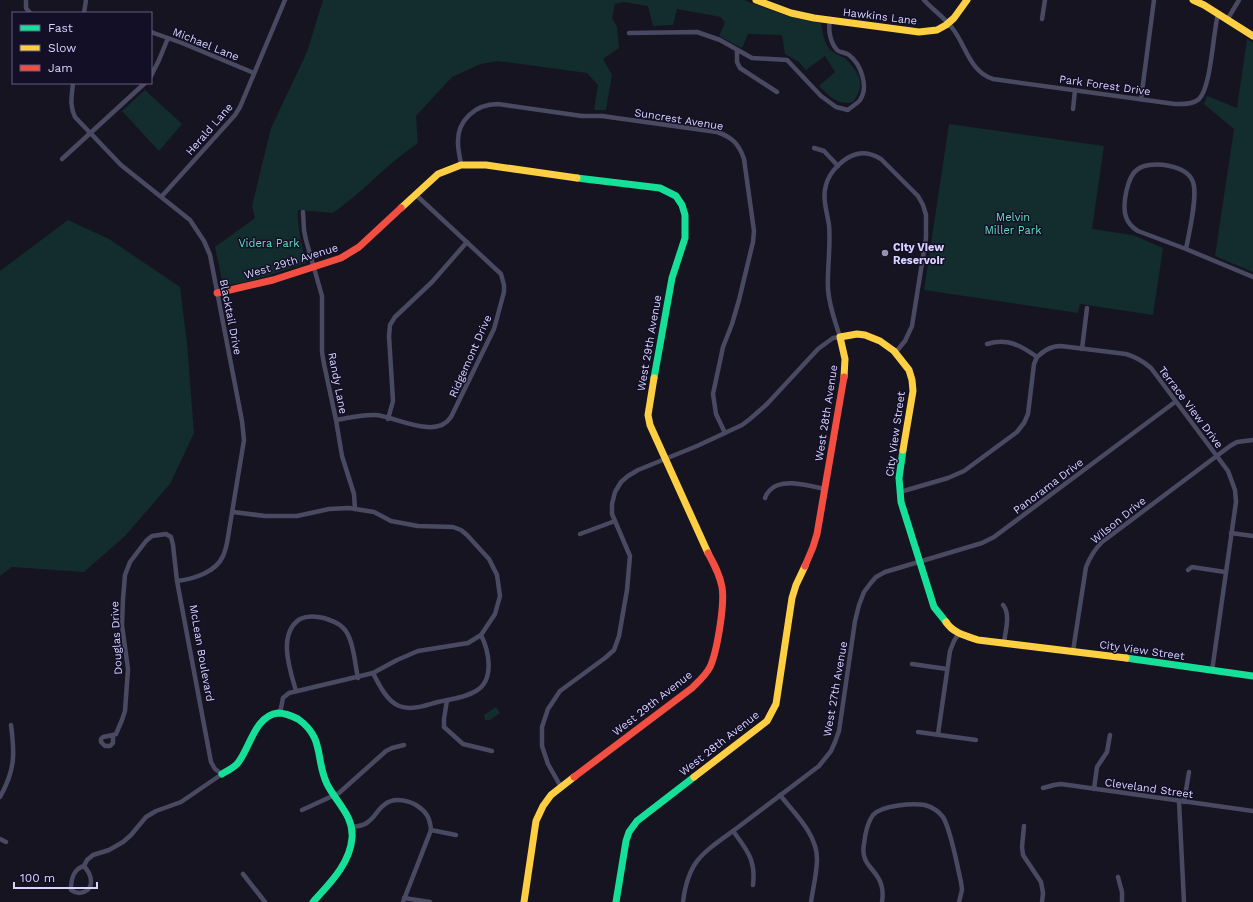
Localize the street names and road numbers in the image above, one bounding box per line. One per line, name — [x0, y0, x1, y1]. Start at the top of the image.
street label: Hawkins Lane — [842, 5, 918, 28]
street label: Michael Lane — [171, 25, 241, 64]
street label: Park Forest Drive — [1058, 73, 1151, 98]
street label: Herald Lane — [183, 101, 236, 158]
street label: Suncrest Avenue — [633, 106, 724, 133]
street label: West 29th Avenue — [243, 241, 340, 282]
street label: Blacktail Drive — [217, 278, 244, 356]
street label: West 29th Avenue — [635, 294, 664, 392]
street label: Ridgemont Drive — [446, 313, 494, 399]
street label: Randy Lane — [325, 351, 350, 415]
street label: West 28th Avenue — [812, 364, 841, 462]
street label: Terrace View Drive — [1156, 364, 1226, 451]
street label: City View Street — [883, 390, 908, 478]
street label: Panorama Drive — [1011, 456, 1086, 517]
street label: Wilson Drive — [1088, 494, 1149, 547]
street label: Douglas Drive — [108, 601, 125, 675]
street label: McLean Boulevard — [187, 604, 216, 703]
street label: City View Street — [1098, 638, 1186, 663]
street label: West 27th Avenue — [821, 640, 850, 738]
street label: West 29th Avenue — [610, 668, 695, 739]
street label: West 28th Avenue — [677, 708, 762, 779]
street label: Cleveland Street — [1104, 776, 1194, 801]

